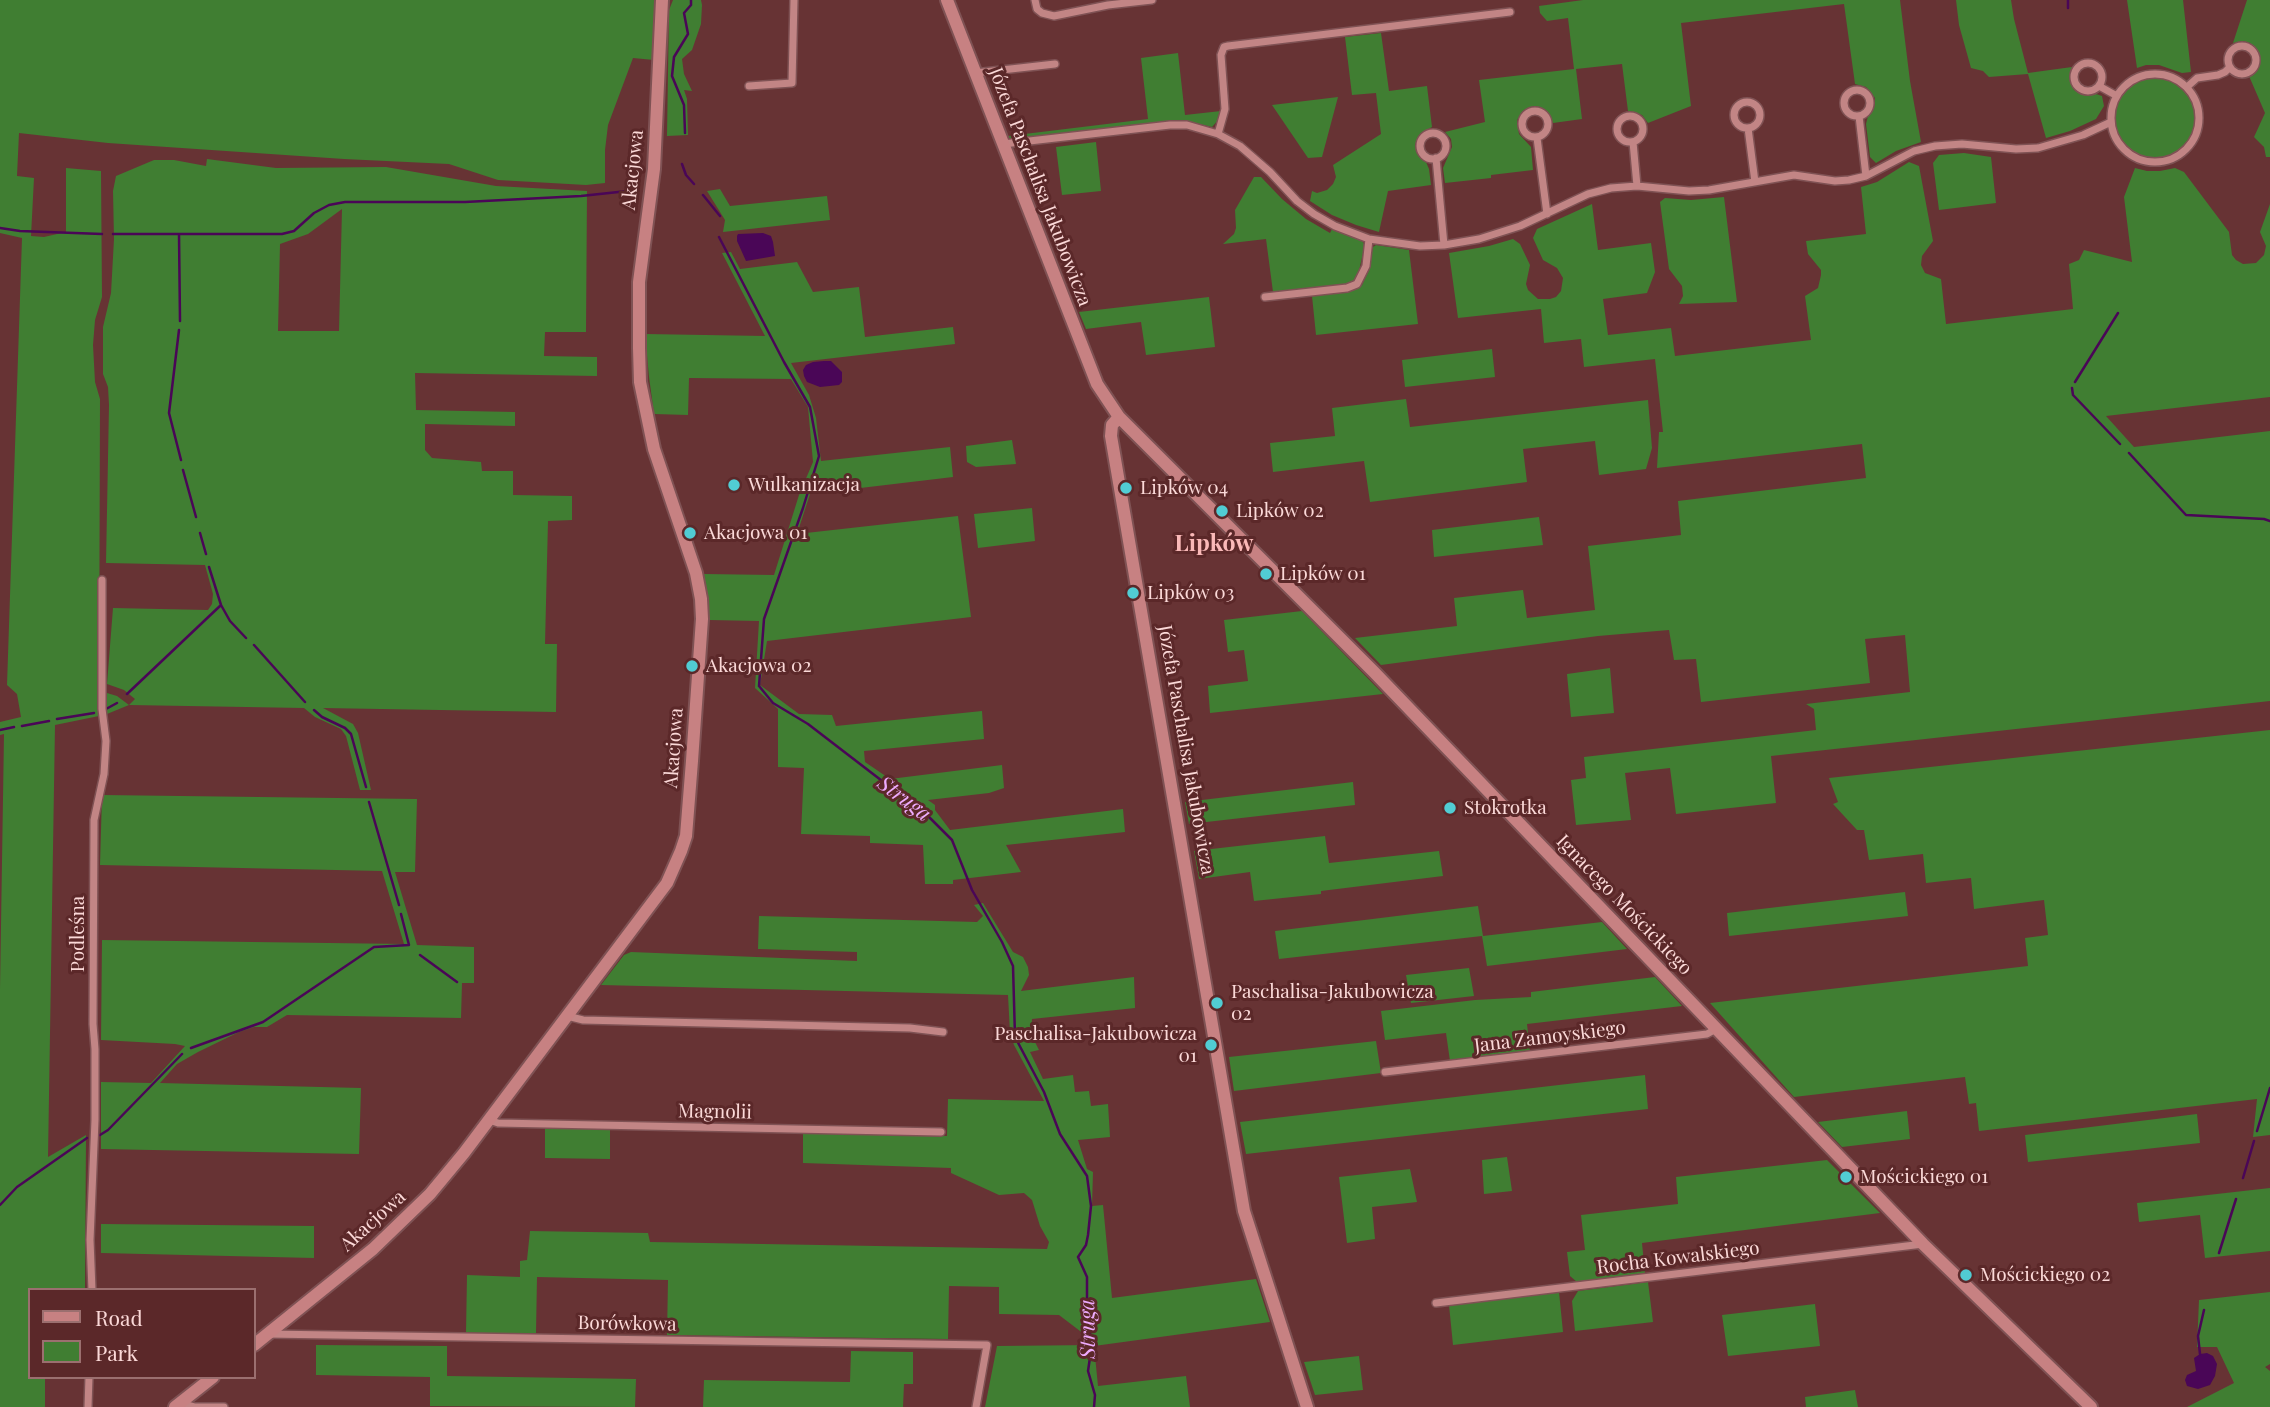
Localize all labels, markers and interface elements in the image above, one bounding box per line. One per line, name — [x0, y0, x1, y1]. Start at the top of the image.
street label: Józefa Paschalisa Jakubowicza — [984, 65, 1096, 309]
street label: Akacjowa — [617, 129, 649, 211]
place label: Wulkanizacja — [748, 474, 860, 496]
marker: Wulkanizacja — [726, 477, 742, 493]
place label: Lipków 04 — [1140, 477, 1228, 499]
marker: Lipków 04 — [1118, 480, 1134, 496]
place label: Lipków 02 — [1236, 500, 1324, 522]
marker: Lipków 02 — [1214, 503, 1230, 519]
place label: Akacjowa 01 — [704, 522, 807, 544]
marker: Akacjowa 01 — [682, 525, 698, 541]
district label: Lipków — [1175, 530, 1253, 558]
place label: Lipków 01 — [1280, 563, 1366, 585]
marker: Lipków 01 — [1258, 566, 1274, 582]
place label: Lipków 03 — [1147, 582, 1234, 604]
marker: Lipków 03 — [1125, 585, 1141, 601]
street label: Józefa Paschalisa Jakubowicza — [1153, 623, 1219, 877]
place label: Akacjowa 02 — [706, 655, 811, 677]
marker: Akacjowa 02 — [684, 658, 700, 674]
street label: Akacjowa — [660, 707, 688, 789]
water label: Struga — [872, 771, 936, 827]
place label: Stokrotka — [1464, 797, 1547, 819]
marker: Stokrotka — [1442, 800, 1458, 816]
street label: Ignacego Mościckiego — [1551, 830, 1697, 980]
street label: Podleśna — [67, 896, 89, 972]
place label: Paschalisa-Jakubowicza 02 — [1231, 981, 1434, 1025]
marker: Paschalisa-Jakubowicza 02 — [1209, 995, 1225, 1011]
street label: Jana Zamoyskiego — [1473, 1016, 1627, 1058]
place label: Paschalisa-Jakubowicza 01 — [994, 1023, 1197, 1067]
marker: Paschalisa-Jakubowicza 01 — [1203, 1037, 1219, 1053]
street label: Magnolii — [678, 1100, 752, 1124]
place label: Mościckiego 01 — [1860, 1166, 1988, 1188]
marker: Mościckiego 01 — [1838, 1169, 1854, 1185]
street label: Akacjowa — [336, 1186, 410, 1256]
street label: Rocha Kowalskiego — [1595, 1237, 1761, 1279]
place label: Mościckiego 02 — [1980, 1264, 2110, 1286]
marker: Mościckiego 02 — [1958, 1267, 1974, 1283]
legend — [28, 1288, 256, 1379]
water label: Struga — [1075, 1299, 1101, 1359]
text: Road — [95, 1303, 143, 1331]
street label: Borówkowa — [577, 1312, 677, 1336]
text: Park — [95, 1338, 138, 1366]

